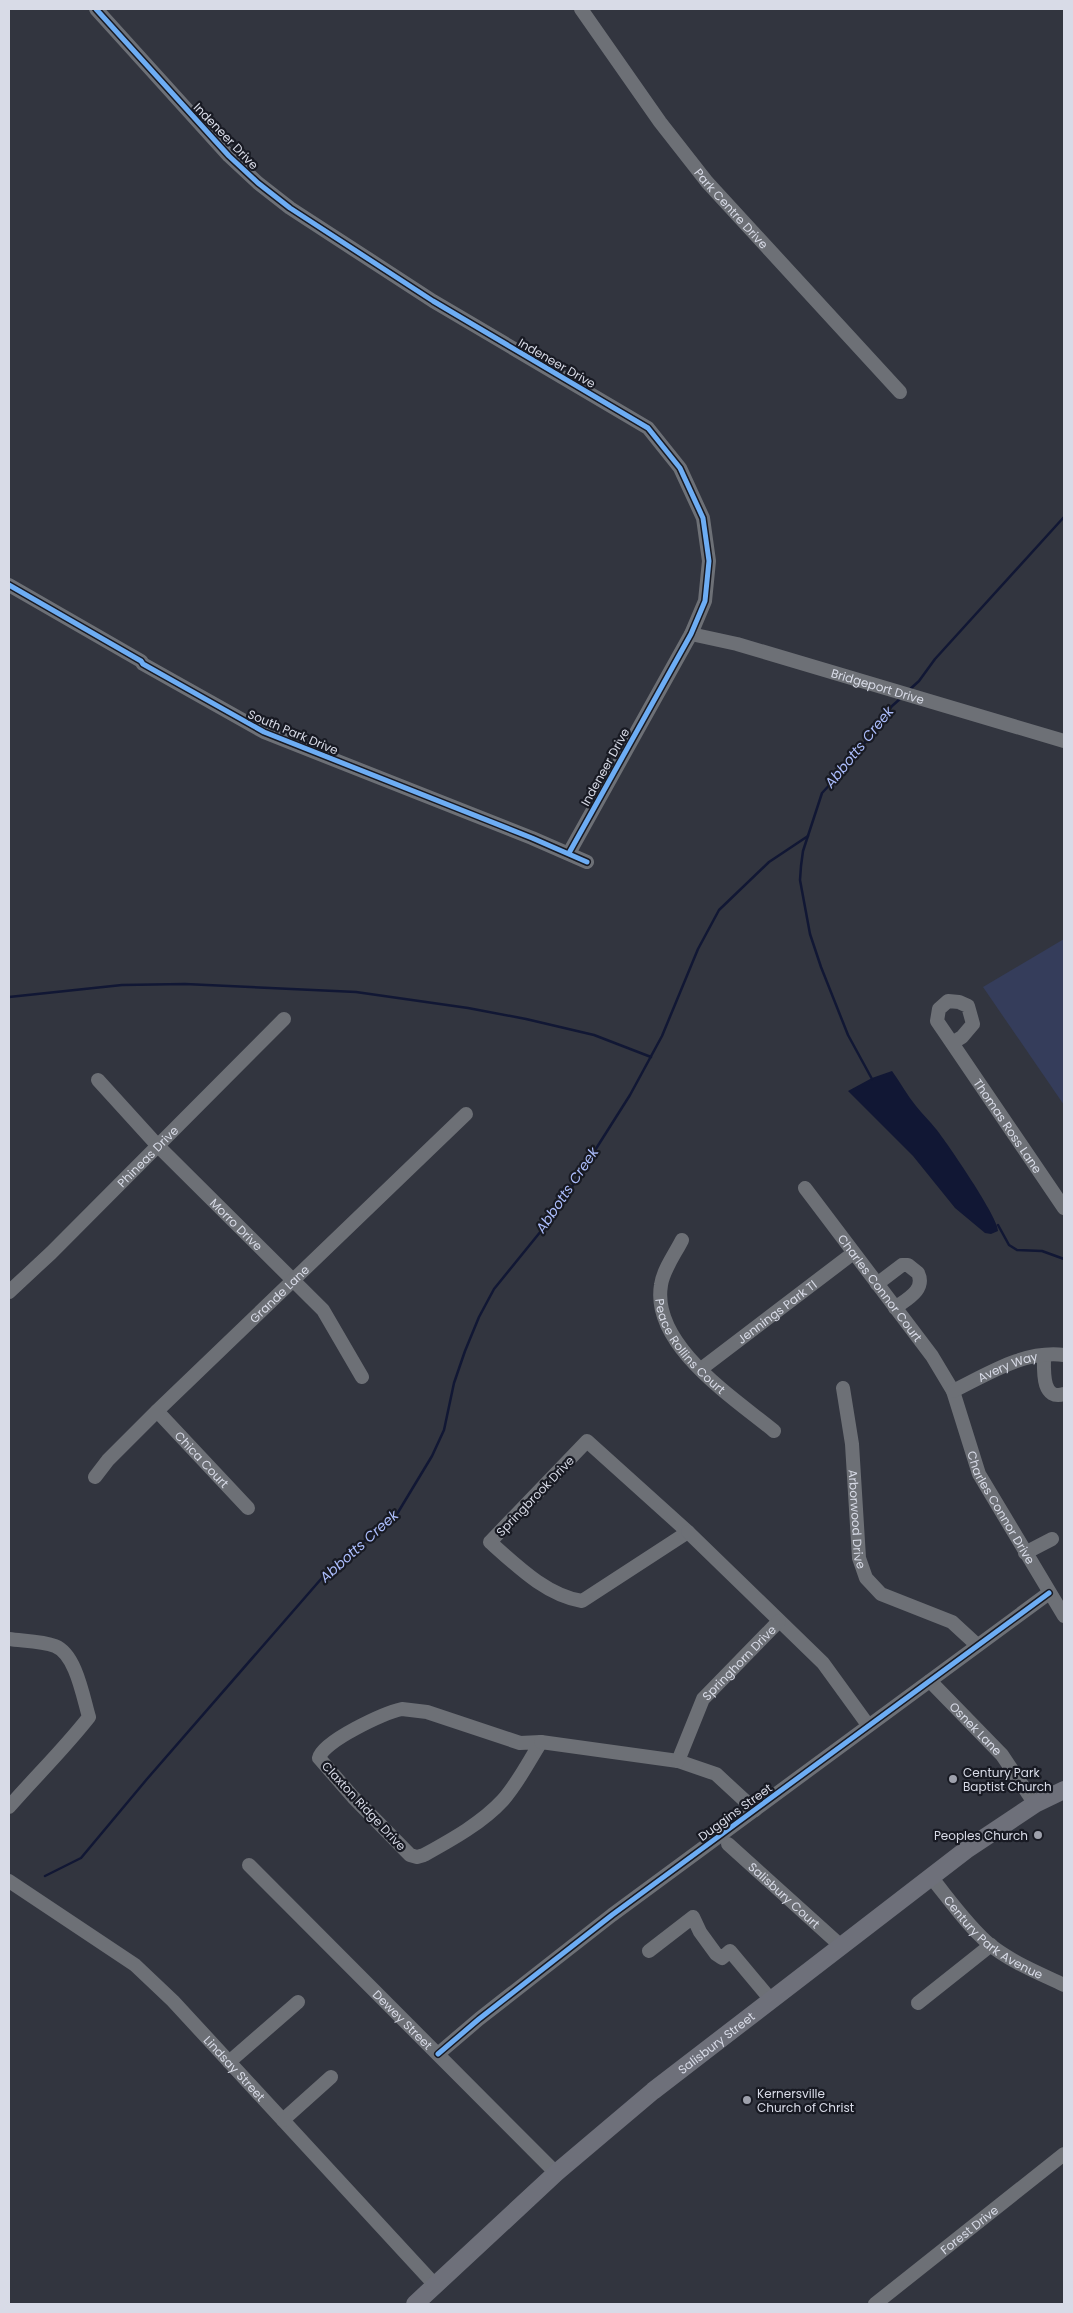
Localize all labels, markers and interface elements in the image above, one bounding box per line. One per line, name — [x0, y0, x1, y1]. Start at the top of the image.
street label: Indeneer Drive — [190, 99, 262, 173]
street label: Park Centre Drive — [691, 164, 772, 252]
street label: Indeneer Drive — [515, 334, 599, 392]
street label: Bridgeport Drive — [829, 664, 927, 708]
water label: Abbotts Creek — [819, 701, 899, 793]
street label: South Park Drive — [245, 705, 341, 759]
street label: Indeneer Drive — [577, 725, 633, 809]
street label: Thomas Ross Lane — [970, 1075, 1046, 1176]
street label: Phineas Drive — [113, 1122, 182, 1191]
water label: Abbotts Creek — [530, 1142, 604, 1238]
street label: Morro Drive — [206, 1194, 267, 1254]
street label: Charles Connor Court — [834, 1230, 927, 1345]
street label: Grande Lane — [245, 1261, 313, 1326]
street label: Jennings Park Tl — [733, 1276, 820, 1347]
street label: Peace Rollins Court — [652, 1298, 729, 1397]
street label: Avery Way — [974, 1347, 1039, 1386]
street label: Chica Court — [171, 1427, 233, 1491]
street label: Charles Connor Drive — [964, 1449, 1039, 1567]
street label: Springbrook Drive — [492, 1452, 578, 1540]
street label: Arborwood Drive — [845, 1469, 871, 1571]
water label: Abbotts Creek — [315, 1505, 403, 1587]
street label: Springhorn Drive — [698, 1621, 779, 1704]
street label: Osnek Lane — [946, 1698, 1006, 1759]
street label: Claxton Ridge Drive — [318, 1758, 410, 1854]
place label: Century Park Baptist Church — [963, 1764, 1052, 1795]
marker: Century Park Baptist Church — [947, 1773, 959, 1785]
street label: Duggins Street — [695, 1779, 775, 1845]
place label: Peoples Church — [934, 1827, 1028, 1844]
marker: Peoples Church — [1032, 1829, 1044, 1841]
street label: Salisbury Court — [745, 1858, 824, 1932]
street label: Century Park Avenue — [940, 1892, 1046, 1983]
street label: Dewey Street — [369, 1986, 437, 2053]
street label: Salisbury Street — [674, 2007, 758, 2078]
street label: Lindsay Street — [200, 2032, 269, 2105]
place label: Kernersville Church of Christ — [757, 2085, 854, 2116]
marker: Kernersville Church of Christ — [741, 2094, 753, 2106]
street label: Forest Drive — [936, 2201, 1002, 2258]

